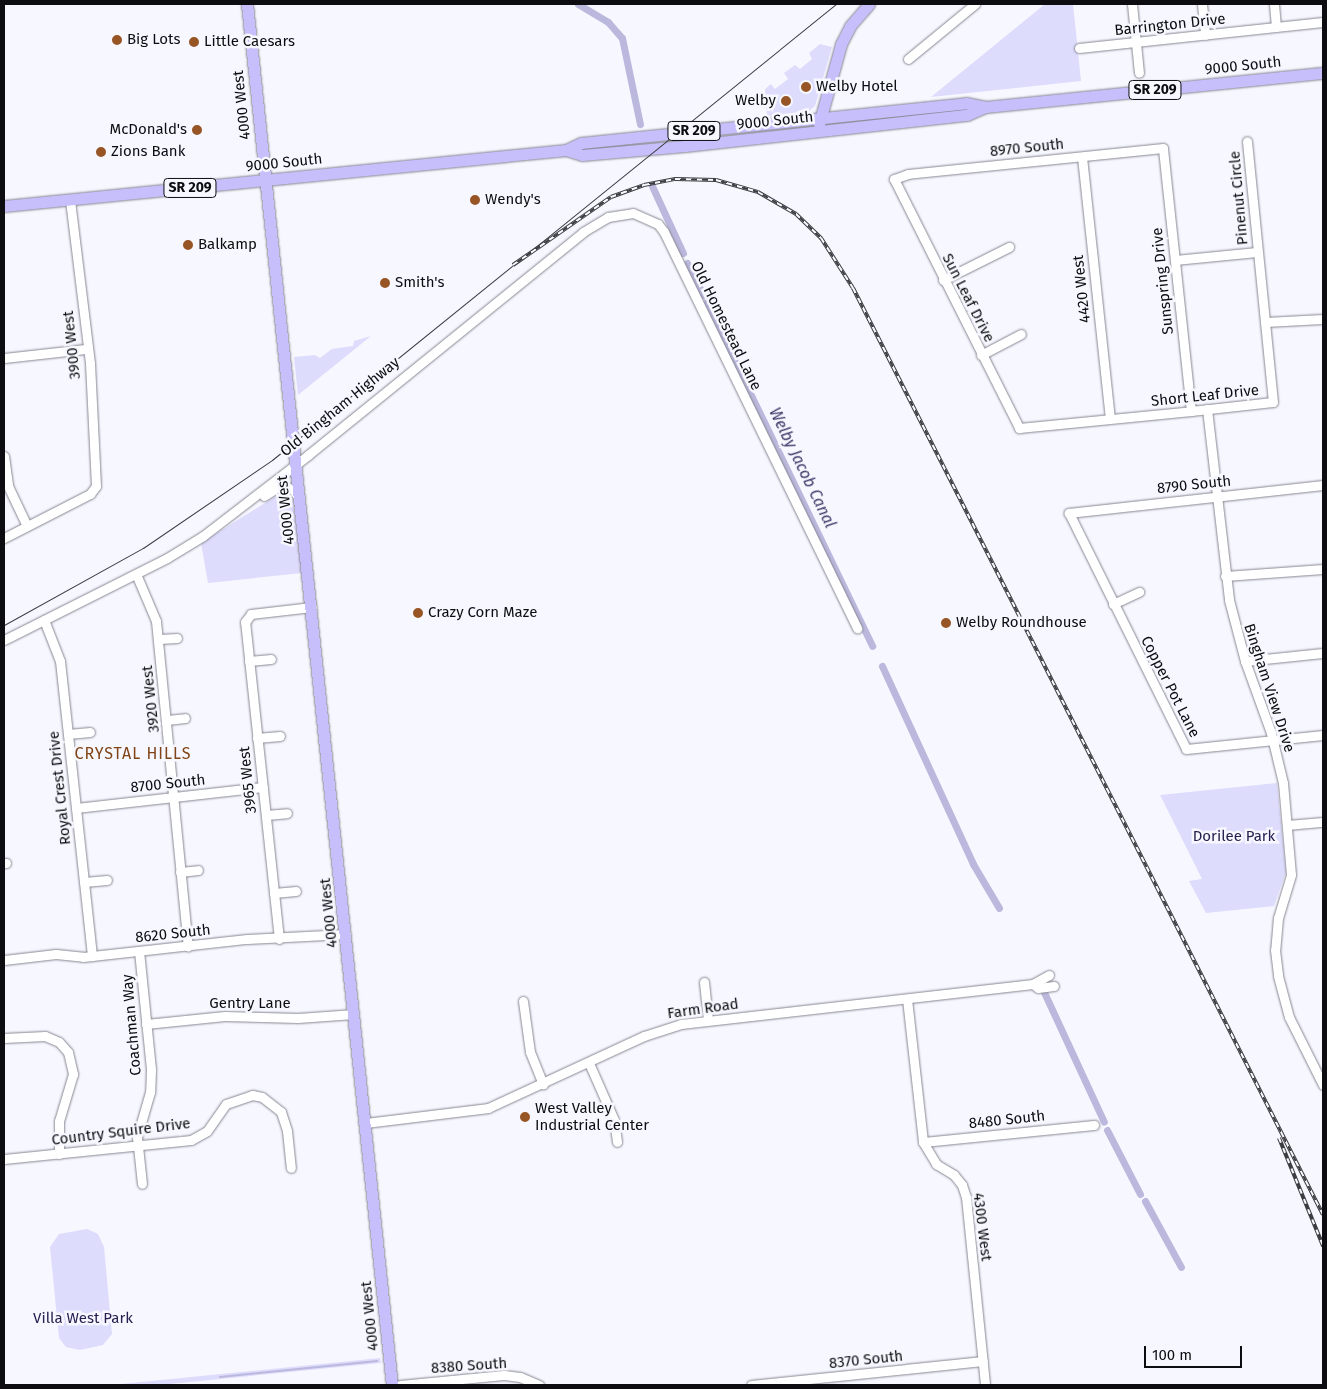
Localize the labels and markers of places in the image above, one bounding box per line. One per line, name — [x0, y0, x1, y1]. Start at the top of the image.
place label: Big Lots — [127, 31, 180, 49]
place label: Little Caesars — [204, 33, 295, 51]
marker: Big Lots — [111, 34, 123, 46]
marker: Little Caesars — [188, 36, 200, 48]
place label: Welby Hotel — [816, 78, 898, 96]
marker: Welby Hotel — [800, 81, 812, 93]
place label: Welby — [735, 92, 776, 110]
marker: Welby — [780, 95, 792, 107]
place label: McDonald's — [110, 121, 187, 139]
marker: McDonald's — [191, 124, 203, 136]
place label: Zions Bank — [111, 143, 185, 161]
marker: Zions Bank — [95, 146, 107, 158]
place label: Wendy's — [485, 191, 541, 209]
marker: Wendy's — [469, 194, 481, 206]
place label: Balkamp — [198, 236, 257, 254]
marker: Balkamp — [182, 239, 194, 251]
place label: Smith's — [395, 274, 444, 292]
marker: Smith's — [379, 277, 391, 289]
place label: Crazy Corn Maze — [428, 604, 537, 622]
marker: Crazy Corn Maze — [412, 607, 424, 619]
place label: Welby Roundhouse — [956, 614, 1087, 632]
marker: Welby Roundhouse — [940, 617, 952, 629]
place label: West Valley Industrial Center — [535, 1099, 649, 1134]
marker: West Valley Industrial Center — [519, 1111, 531, 1123]

